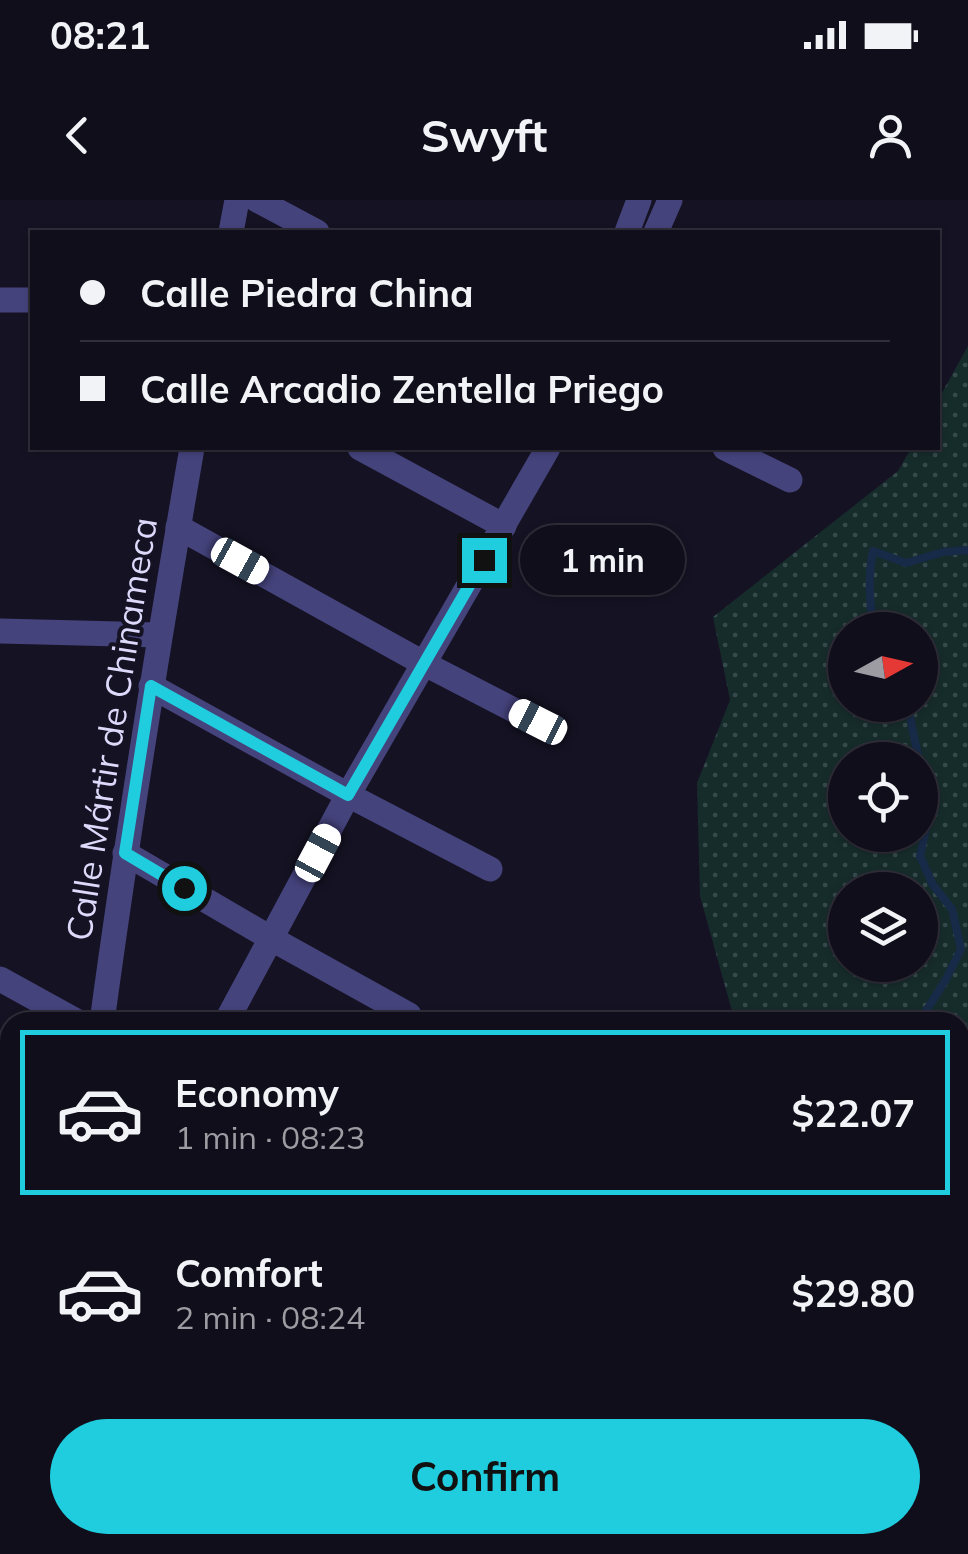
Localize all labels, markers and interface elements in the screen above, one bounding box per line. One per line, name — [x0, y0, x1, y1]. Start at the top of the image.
text: 08:21 — [50, 11, 151, 59]
text: Swyft — [421, 107, 547, 163]
icon: back — [50, 108, 105, 163]
icon: person — [863, 108, 918, 163]
text: Calle Piedra China — [140, 269, 474, 317]
text: Calle Arcadio Zentella Priego — [140, 365, 664, 413]
street label: Calle Mártir de Chinameca — [56, 514, 166, 944]
callout: 1 min — [519, 525, 684, 595]
car — [206, 533, 274, 589]
route end — [462, 538, 507, 583]
text: 1 min — [560, 540, 645, 580]
north arrow — [828, 612, 938, 722]
map controls — [828, 612, 938, 982]
car — [504, 695, 572, 749]
button: locate — [828, 742, 938, 852]
car — [291, 819, 345, 887]
route start — [162, 866, 207, 911]
button: layers — [828, 872, 938, 982]
icon: car — [55, 1068, 145, 1158]
text: Economy — [175, 1069, 339, 1117]
text: $22.07 — [792, 1089, 915, 1137]
text: 1 min · 08:23 — [175, 1117, 365, 1157]
icon: car — [55, 1248, 145, 1338]
text: Comfort — [175, 1249, 323, 1297]
text: $29.80 — [792, 1269, 915, 1317]
text: 2 min · 08:24 — [175, 1297, 365, 1337]
button: Confirm — [50, 1419, 920, 1534]

